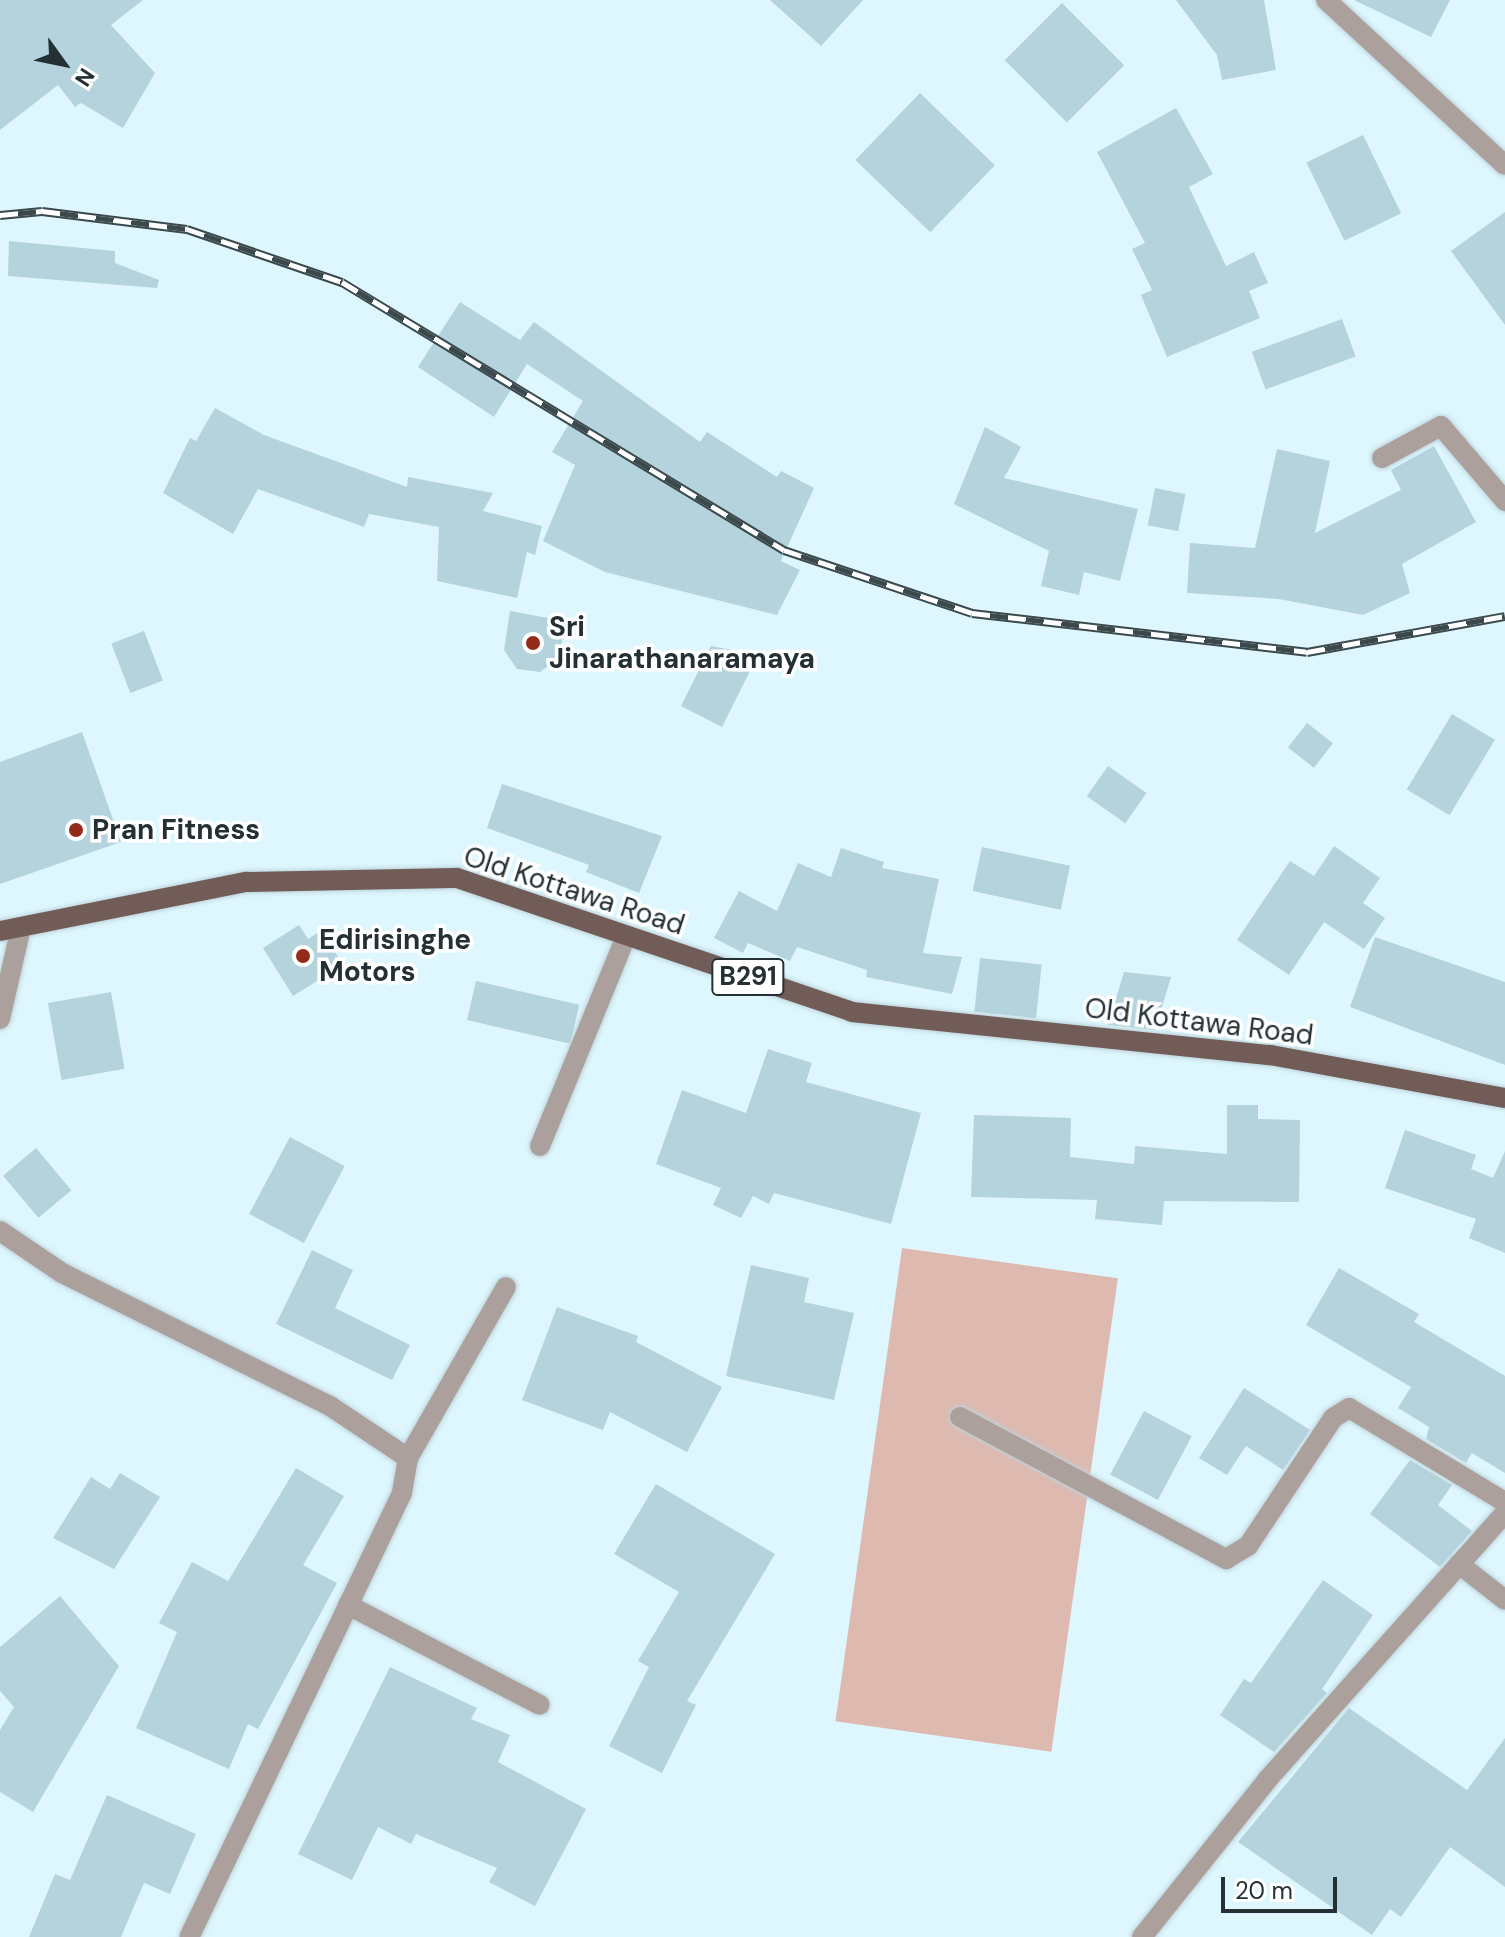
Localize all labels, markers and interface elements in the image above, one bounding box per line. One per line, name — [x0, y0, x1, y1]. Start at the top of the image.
north arrow — [24, 24, 104, 104]
text: N — [68, 63, 101, 92]
place label: Sri Jinarathanaramaya — [549, 610, 815, 676]
marker: Sri Jinarathanaramaya — [524, 634, 542, 652]
place label: Pran Fitness — [92, 813, 260, 847]
marker: Pran Fitness — [67, 821, 85, 839]
street label: Old Kottawa Road — [459, 839, 689, 943]
place label: Edirisinghe Motors — [319, 923, 471, 989]
marker: Edirisinghe Motors — [294, 947, 312, 965]
road number: B291 — [710, 955, 786, 999]
street label: Old Kottawa Road — [1083, 991, 1315, 1053]
scale bar — [1225, 1861, 1341, 1911]
text: 20 m — [1235, 1875, 1293, 1906]

